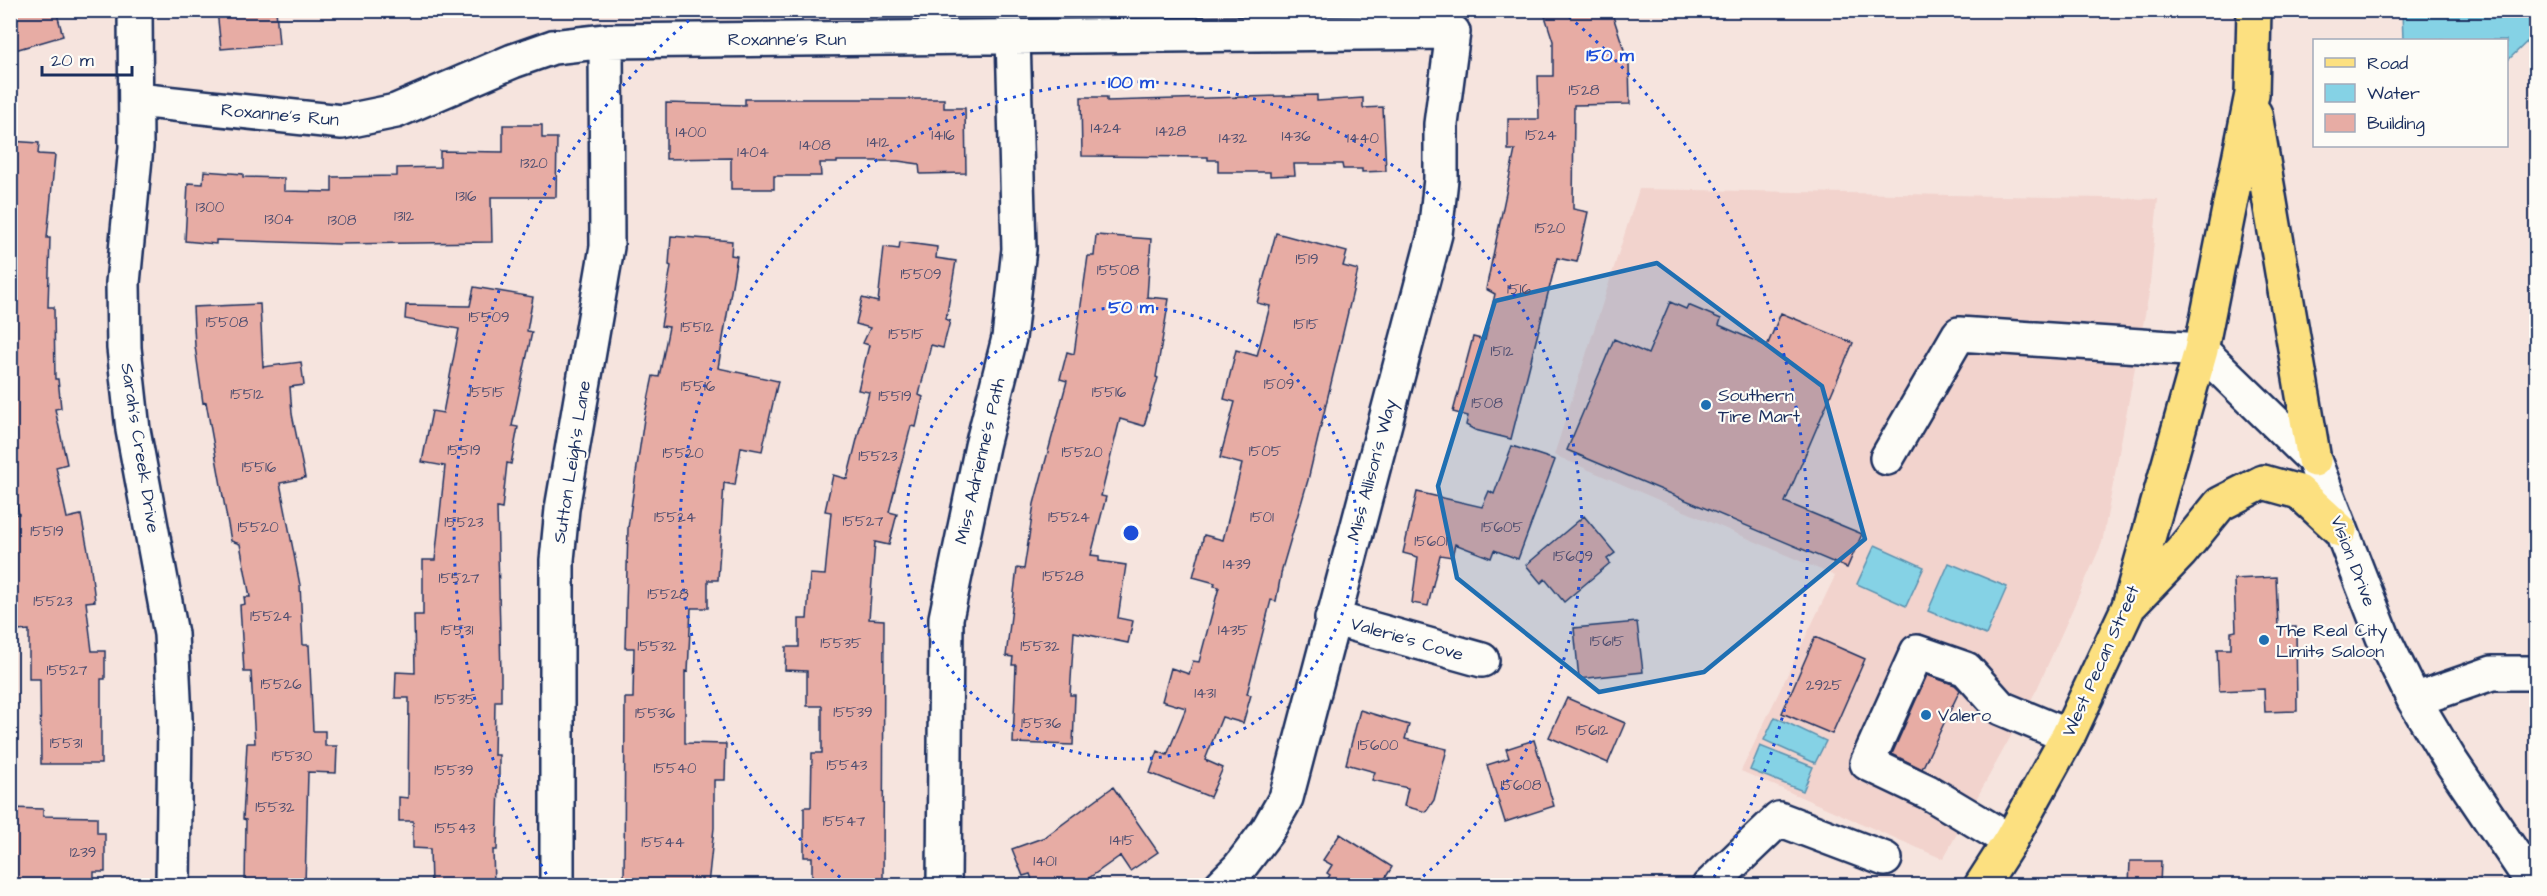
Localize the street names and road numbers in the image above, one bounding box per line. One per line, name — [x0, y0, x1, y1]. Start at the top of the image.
street label: Roxanne's Run — [728, 27, 846, 52]
street label: Roxanne's Run — [220, 97, 340, 133]
street label: Sarah's Creek Drive — [114, 361, 166, 535]
street label: Miss Adrienne's Path — [949, 375, 1011, 547]
street label: Sutton Leigh's Lane — [547, 379, 598, 545]
street label: Miss Allison's Way — [1341, 396, 1404, 544]
street label: Vision Drive — [2324, 512, 2382, 610]
street label: West Pecan Street — [2056, 580, 2146, 741]
street label: Valerie's Cove — [1348, 611, 1467, 667]

